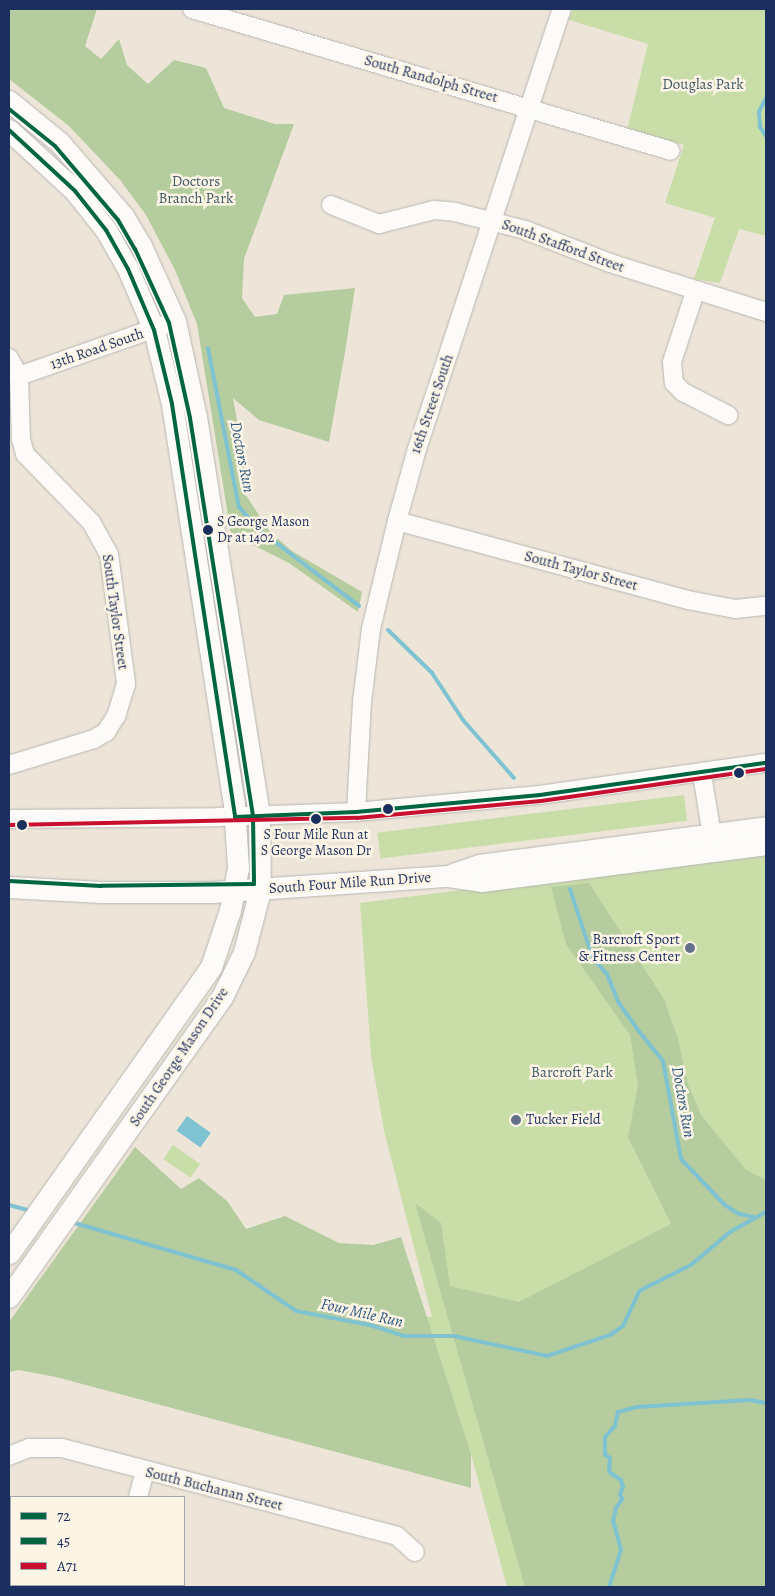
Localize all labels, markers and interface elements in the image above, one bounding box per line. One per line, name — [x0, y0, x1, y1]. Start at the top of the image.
street label: South Randolph Street — [362, 51, 500, 107]
park label: Douglas Park — [662, 76, 744, 94]
park label: Doctors Branch Park — [158, 172, 234, 207]
street label: South Stafford Street — [499, 215, 627, 277]
street label: 13th Road South — [48, 325, 146, 373]
street label: 16th Street South — [407, 352, 457, 456]
water label: Doctors Run — [226, 420, 258, 494]
place label: S George Mason Dr at 1402 — [217, 514, 309, 546]
marker: S George Mason Dr at 1402 — [203, 525, 213, 535]
street label: South Taylor Street — [522, 547, 640, 595]
street label: South Taylor Street — [98, 553, 132, 671]
unlabelled marker — [734, 768, 744, 778]
unlabelled marker — [383, 804, 393, 814]
marker: S Four Mile Run at S George Mason Dr — [311, 814, 321, 824]
unlabelled marker — [17, 820, 27, 830]
place label: S Four Mile Run at S George Mason Dr — [261, 827, 371, 860]
street label: South Four Mile Run Drive — [268, 868, 432, 898]
place label: Barcroft Sport & Fitness Center — [579, 930, 680, 965]
marker: Barcroft Sport & Fitness Center — [684, 942, 696, 954]
street label: South George Mason Drive — [126, 984, 232, 1130]
park label: Barcroft Park — [531, 1064, 613, 1082]
water label: Doctors Run — [667, 1065, 699, 1139]
place label: Tucker Field — [526, 1111, 601, 1129]
marker: Tucker Field — [510, 1114, 522, 1126]
water label: Four Mile Run — [319, 1294, 405, 1332]
street label: South Buchanan Street — [143, 1463, 285, 1515]
legend — [10, 1496, 185, 1586]
text: 72 — [57, 1506, 70, 1526]
text: 45 — [57, 1531, 70, 1551]
text: A71 — [57, 1556, 77, 1576]

